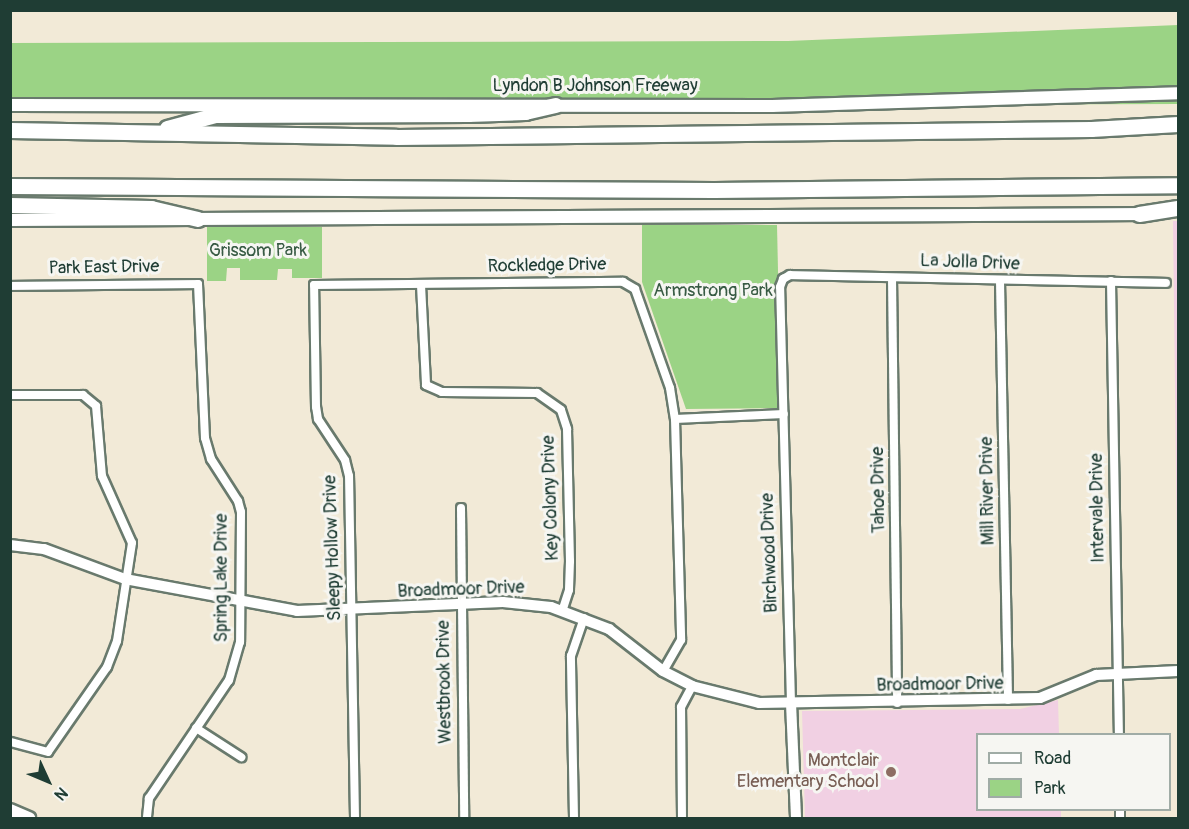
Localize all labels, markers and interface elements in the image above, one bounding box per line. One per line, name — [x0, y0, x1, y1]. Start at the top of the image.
street label: Lyndon B Johnson Freeway — [492, 75, 698, 97]
park label: Grissom Park — [209, 240, 307, 262]
street label: La Jolla Drive — [920, 250, 1020, 276]
street label: Rockledge Drive — [487, 254, 607, 278]
street label: Park East Drive — [48, 256, 160, 280]
park label: Armstrong Park — [653, 280, 773, 302]
street label: Key Colony Drive — [538, 435, 564, 561]
street label: Mill River Drive — [976, 437, 1000, 545]
street label: Tahoe Drive — [867, 447, 891, 533]
street label: Intervale Drive — [1086, 453, 1110, 563]
street label: Sleepy Hollow Drive — [320, 475, 346, 621]
street label: Birchwood Drive — [757, 493, 783, 613]
street label: Spring Lake Drive — [211, 514, 233, 642]
street label: Broadmoor Drive — [397, 577, 525, 603]
street label: Westbrook Drive — [433, 620, 457, 744]
street label: Broadmoor Drive — [876, 673, 1004, 697]
legend — [976, 733, 1171, 811]
text: Road — [1034, 747, 1071, 770]
north arrow — [18, 751, 78, 811]
place label: Montclair Elementary School — [737, 751, 879, 794]
marker: Montclair Elementary School — [884, 765, 898, 779]
text: Park — [1034, 777, 1066, 800]
text: N — [50, 783, 72, 804]

